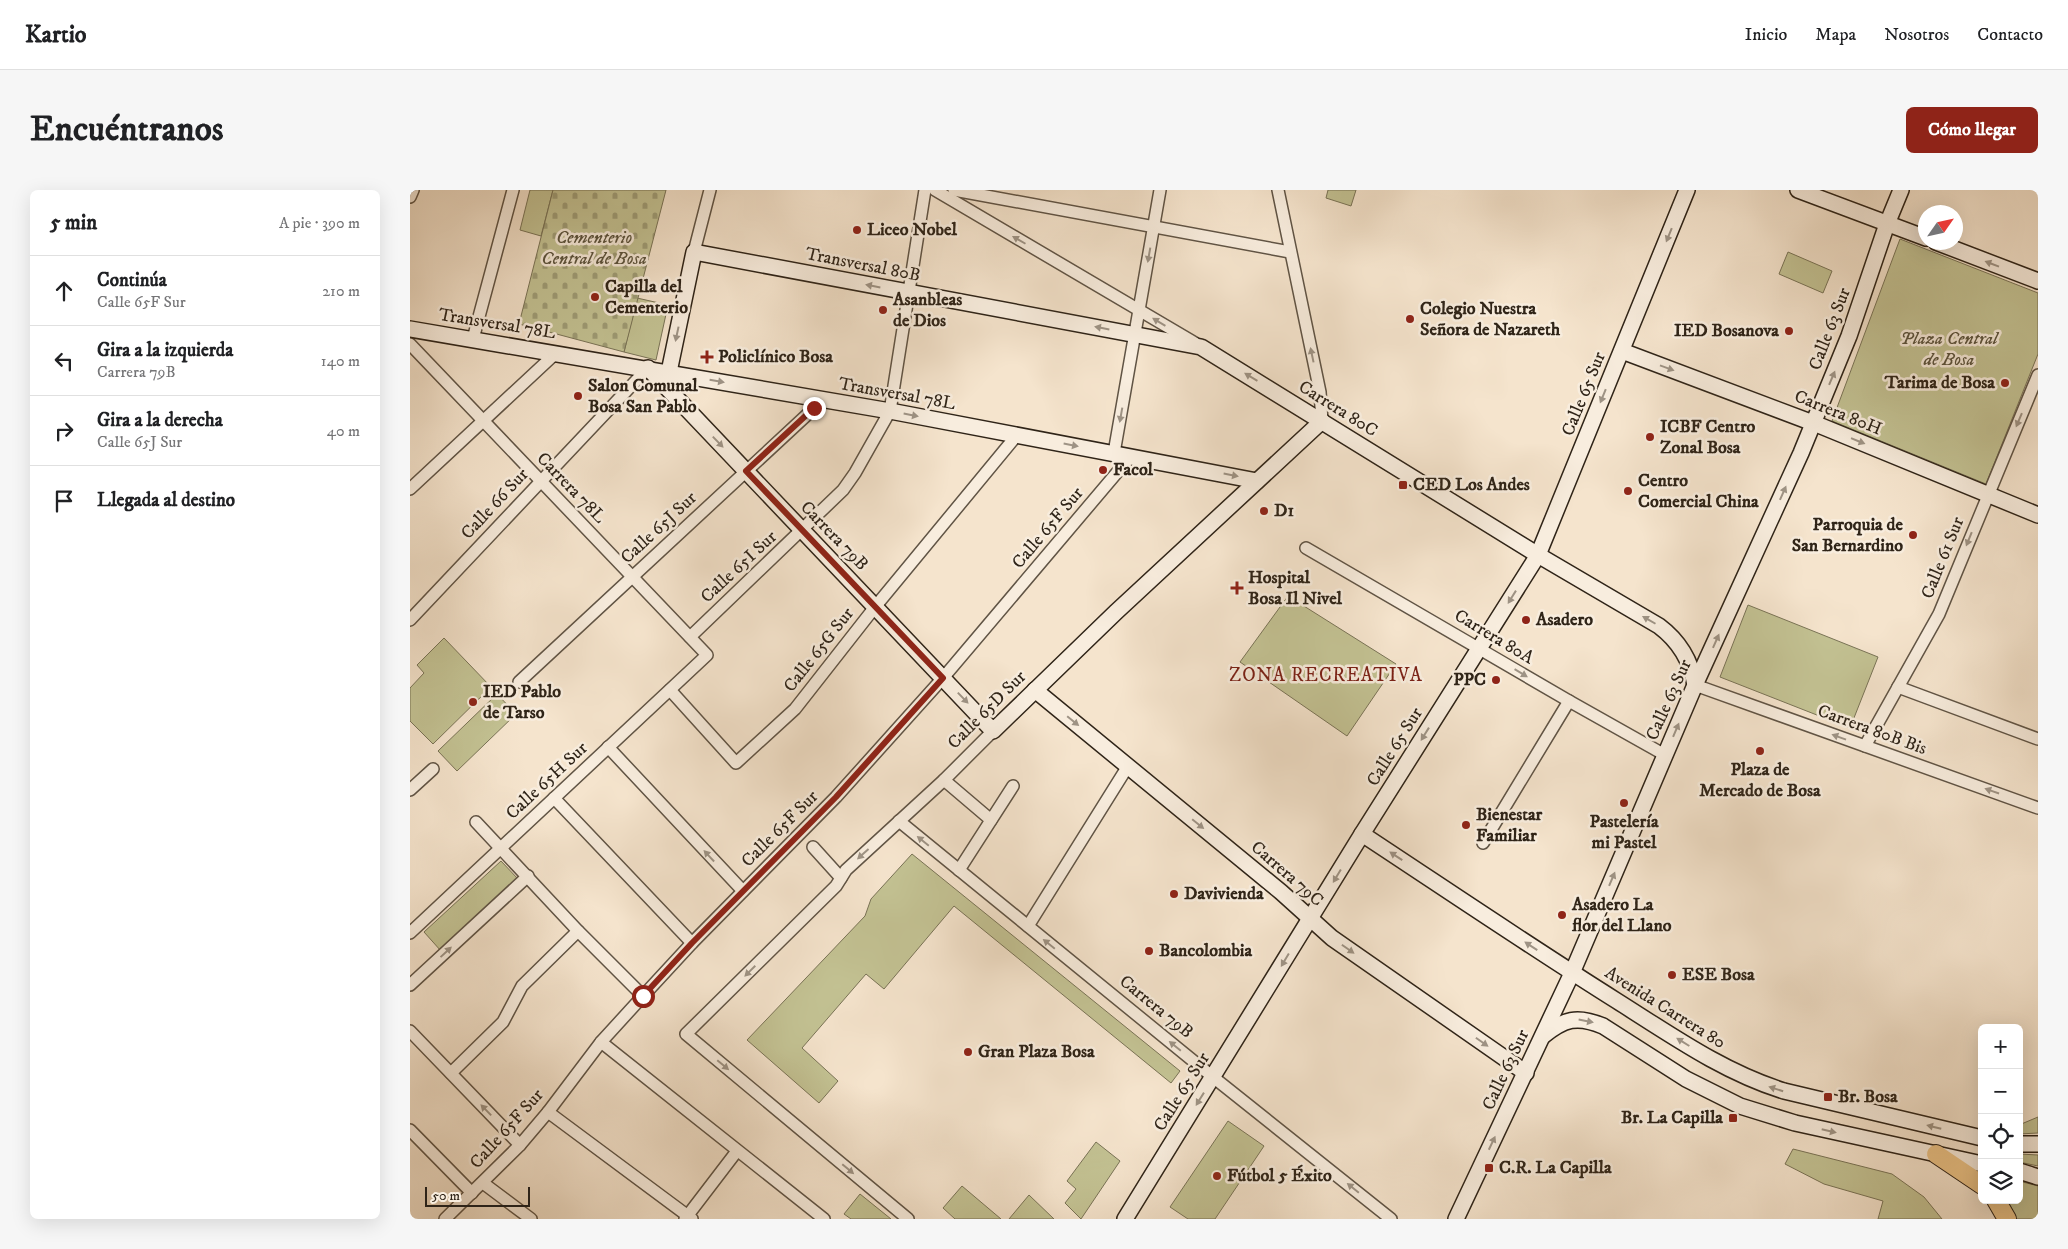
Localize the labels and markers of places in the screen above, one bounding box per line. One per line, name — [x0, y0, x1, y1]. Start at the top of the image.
place label: Liceo Nobel — [867, 219, 957, 241]
marker: Liceo Nobel — [851, 224, 863, 236]
place label: Capilla del Cementerio — [605, 276, 688, 319]
place label: Asanbleas de Dios — [892, 289, 962, 332]
marker: Capilla del Cementerio — [589, 291, 601, 303]
place label: Colegio Nuestra Señora de Nazareth — [1420, 298, 1561, 341]
marker: Asanbleas de Dios — [877, 304, 889, 316]
marker: Colegio Nuestra Señora de Nazareth — [1404, 313, 1416, 325]
place label: IED Bosanova — [1674, 320, 1779, 342]
marker: IED Bosanova — [1783, 325, 1795, 337]
place label: Policlínico Bosa — [718, 346, 833, 368]
marker: Policlínico Bosa — [700, 350, 714, 364]
place label: Tarima de Bosa — [1884, 372, 1995, 394]
place label: Salon Comunal Bosa San Pablo — [588, 375, 698, 418]
marker: Tarima de Bosa — [1999, 377, 2011, 389]
marker: Salon Comunal Bosa San Pablo — [572, 390, 584, 402]
place label: ICBF Centro Zonal Bosa — [1660, 416, 1756, 459]
marker: ICBF Centro Zonal Bosa — [1644, 431, 1656, 443]
place label: Facol — [1113, 459, 1154, 481]
marker: Facol — [1097, 464, 1109, 476]
place label: Centro Comercial China — [1638, 470, 1759, 513]
place label: CED Los Andes — [1413, 474, 1530, 496]
marker: CED Los Andes — [1397, 479, 1409, 491]
marker: Centro Comercial China — [1622, 485, 1634, 497]
place label: D1 — [1274, 500, 1294, 522]
marker: D1 — [1258, 505, 1270, 517]
place label: Parroquia de San Bernardino — [1792, 514, 1904, 557]
marker: Parroquia de San Bernardino — [1907, 529, 1919, 541]
place label: Hospital Bosa Il Nivel — [1248, 567, 1343, 610]
marker: Hospital Bosa Il Nivel — [1230, 581, 1244, 595]
place label: Asadero — [1535, 609, 1593, 631]
marker: Asadero — [1520, 614, 1532, 626]
place label: PPC — [1453, 669, 1486, 691]
marker: PPC — [1490, 674, 1502, 686]
place label: IED Pablo de Tarso — [483, 681, 561, 724]
marker: IED Pablo de Tarso — [467, 696, 479, 708]
marker: Plaza de Mercado de Bosa — [1754, 745, 1766, 757]
place label: Plaza de Mercado de Bosa — [1699, 759, 1821, 802]
marker: Pastelería mi Pastel — [1618, 797, 1630, 809]
place label: Bienestar Familiar — [1476, 804, 1543, 847]
place label: Pastelería mi Pastel — [1589, 811, 1659, 854]
marker: Bienestar Familiar — [1460, 819, 1472, 831]
place label: Davivienda — [1184, 883, 1264, 905]
marker: Davivienda — [1168, 888, 1180, 900]
place label: Asadero La flor del Llano — [1571, 894, 1672, 937]
marker: Asadero La flor del Llano — [1556, 909, 1568, 921]
place label: Bancolombia — [1159, 940, 1252, 962]
marker: Bancolombia — [1143, 945, 1155, 957]
place label: ESE Bosa — [1682, 964, 1755, 986]
marker: ESE Bosa — [1666, 969, 1678, 981]
place label: Gran Plaza Bosa — [978, 1041, 1095, 1063]
marker: Gran Plaza Bosa — [962, 1046, 974, 1058]
place label: Br. Bosa — [1838, 1086, 1898, 1108]
marker: Br. Bosa — [1822, 1091, 1834, 1103]
place label: Br. La Capilla — [1621, 1107, 1723, 1129]
marker: Br. La Capilla — [1727, 1112, 1739, 1124]
place label: C.R. La Capilla — [1499, 1157, 1612, 1179]
marker: C.R. La Capilla — [1483, 1162, 1495, 1174]
place label: Fútbol 5 Éxito — [1227, 1164, 1332, 1187]
marker: Fútbol 5 Éxito — [1211, 1170, 1223, 1182]

